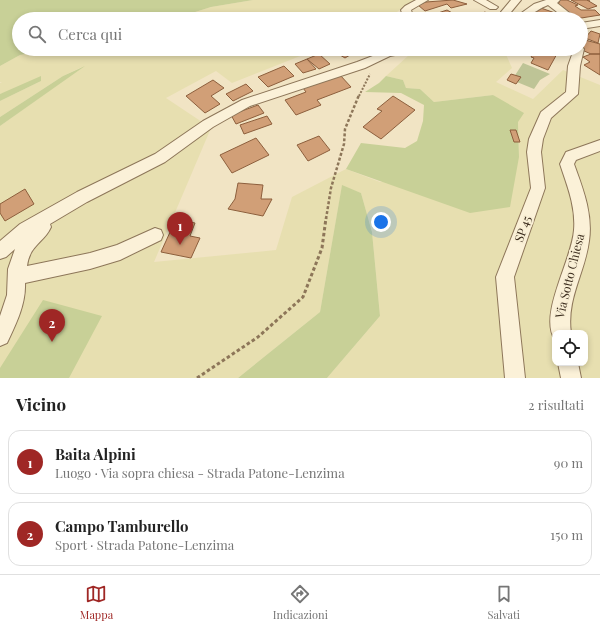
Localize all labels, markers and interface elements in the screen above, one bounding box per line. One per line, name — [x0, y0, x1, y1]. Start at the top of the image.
search box — [12, 12, 588, 56]
icon: search — [26, 23, 48, 45]
text: Cerca qui — [58, 24, 122, 44]
pin: 1 — [167, 212, 193, 245]
your location — [371, 212, 391, 232]
street label: SP 45 — [510, 213, 534, 244]
street label: Via Sotto Chiesa — [551, 232, 587, 321]
pin: 2 — [39, 309, 65, 342]
map controls — [552, 330, 588, 366]
button: locate — [552, 330, 588, 366]
text: Vicino — [16, 393, 66, 415]
text: 2 risultati — [528, 396, 584, 413]
text: Baita Alpini — [55, 444, 136, 464]
text: 1 — [28, 454, 32, 471]
text: 90 m — [554, 454, 583, 471]
text: Luogo · Via sopra chiesa - Strada Patone-Lenzima — [55, 464, 345, 481]
text: Campo Tamburello — [55, 516, 189, 536]
text: 2 — [27, 526, 33, 543]
text: 150 m — [550, 526, 583, 543]
text: Sport · Strada Patone-Lenzima — [55, 536, 234, 553]
tab: Mappa — [80, 583, 113, 622]
tab: Indicazioni — [273, 583, 328, 622]
tab: Salvati — [488, 583, 520, 622]

